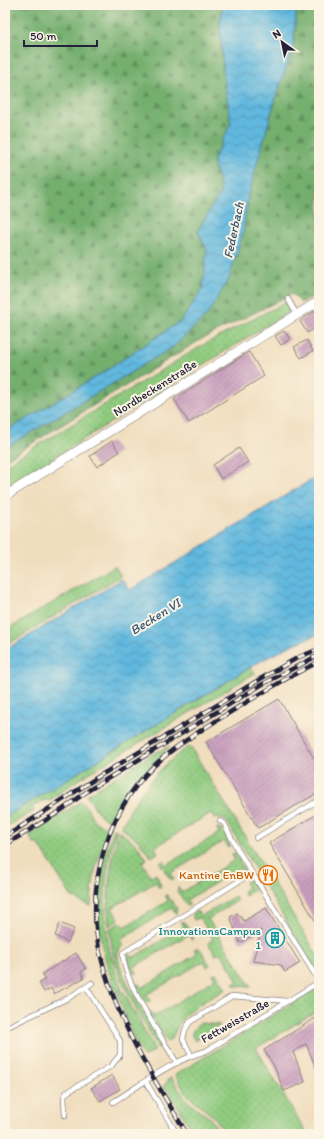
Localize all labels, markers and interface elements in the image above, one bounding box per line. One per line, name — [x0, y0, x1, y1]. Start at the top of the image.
scale bar — [24, 22, 97, 48]
north arrow — [262, 22, 302, 62]
text: N — [270, 27, 283, 42]
text: 50 m — [30, 29, 56, 43]
water label: Federbach — [220, 200, 247, 260]
street label: Nordbeckenstraße — [111, 357, 200, 419]
water label: Becken VI — [127, 594, 185, 638]
restaurant icon: Kantine EnBW — [257, 864, 279, 886]
place label: Kantine EnBW — [179, 868, 254, 882]
place label: InnovationsCampus 1 — [159, 924, 261, 952]
building icon: InnovationsCampus 1 — [264, 927, 286, 949]
street label: Fettweisstraße — [199, 996, 272, 1046]

